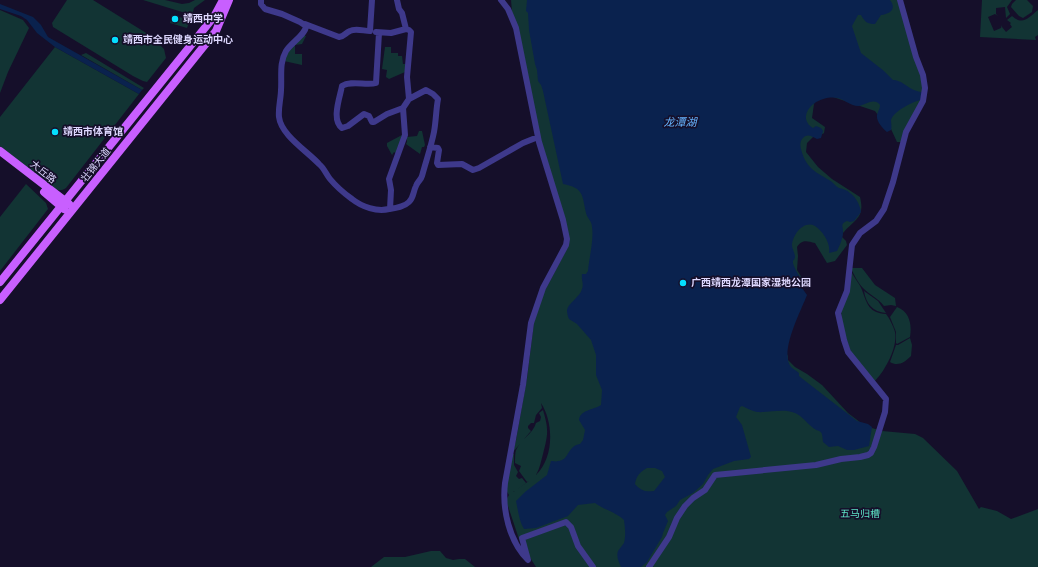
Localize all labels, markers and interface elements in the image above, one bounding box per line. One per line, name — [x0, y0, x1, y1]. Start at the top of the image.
place label: 靖西中学 — [183, 13, 223, 25]
marker: 靖西中学 — [170, 14, 180, 24]
place label: 靖西市全民健身运动中心 — [123, 34, 233, 46]
marker: 靖西市全民健身运动中心 — [110, 35, 120, 45]
water label: 龙潭湖 — [664, 116, 698, 129]
place label: 靖西市体育馆 — [63, 126, 123, 138]
marker: 靖西市体育馆 — [50, 127, 60, 137]
street label: 壮锦大道 — [79, 146, 113, 184]
street label: 大丘路 — [28, 158, 58, 186]
place label: 广西靖西龙潭国家湿地公园 — [691, 276, 811, 289]
marker: 广西靖西龙潭国家湿地公园 — [678, 278, 688, 288]
park label: 五马归槽 — [840, 508, 880, 520]

